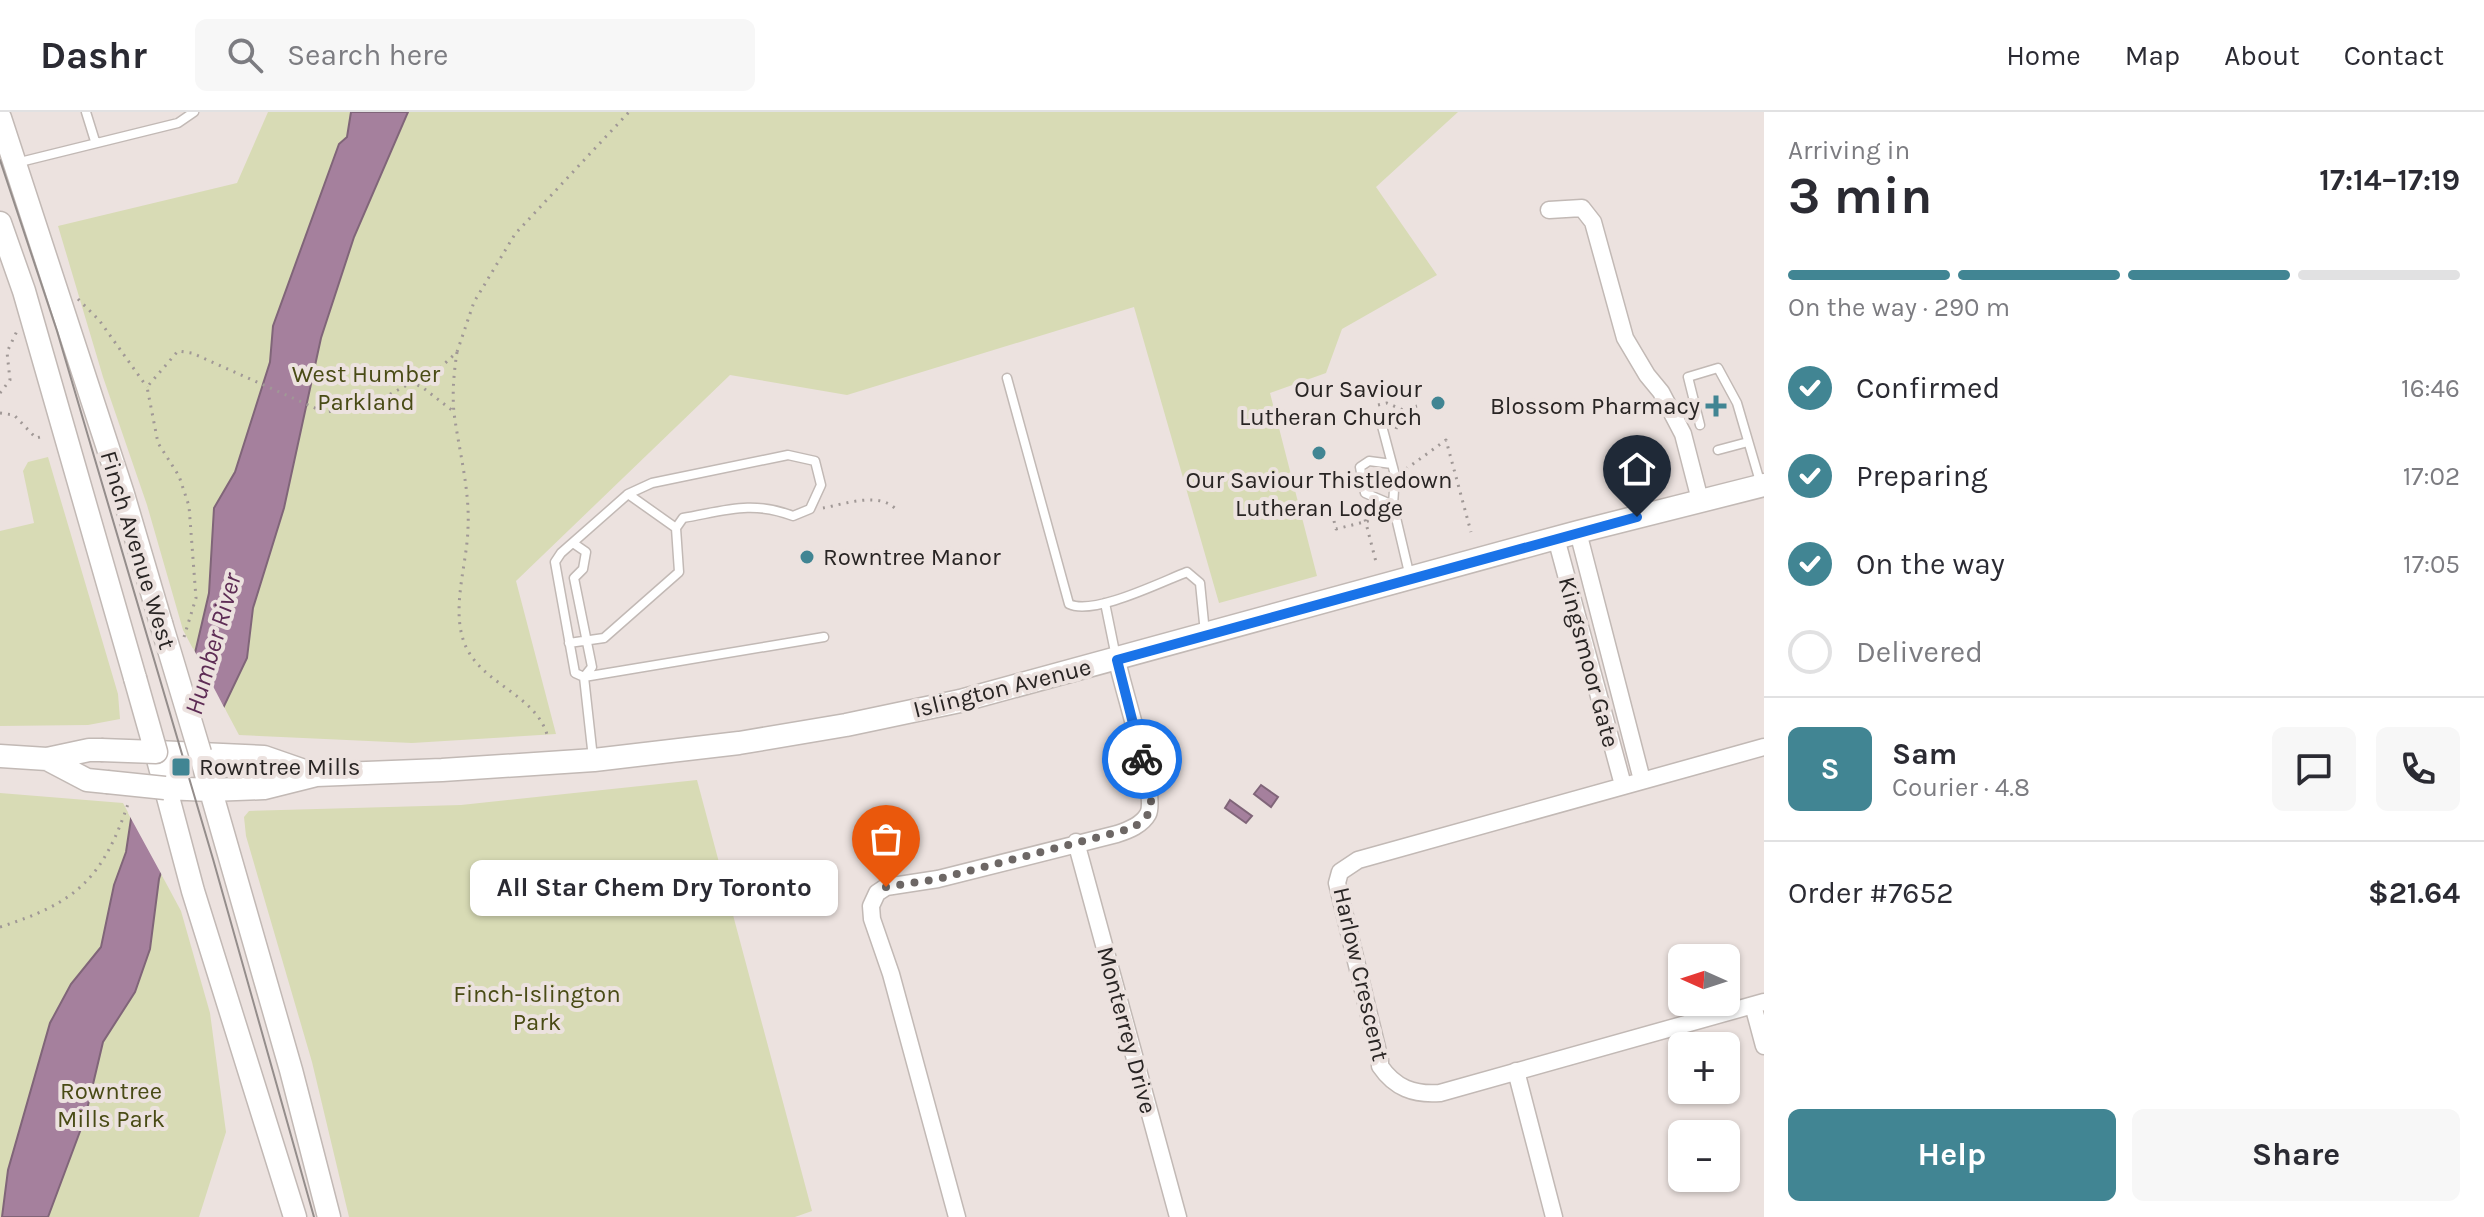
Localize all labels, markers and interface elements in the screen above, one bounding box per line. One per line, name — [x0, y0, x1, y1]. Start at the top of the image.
search box — [195, 19, 755, 91]
text: Dashr — [40, 33, 147, 78]
icon: search — [223, 33, 267, 77]
text: Search here — [287, 37, 448, 73]
text: Home — [2006, 39, 2081, 72]
text: Map — [2125, 39, 2180, 72]
text: About — [2224, 39, 2300, 72]
text: Contact — [2344, 39, 2444, 72]
text: Arriving in — [1788, 135, 1910, 166]
text: 17:14–17:19 — [2319, 162, 2460, 198]
text: 3 min — [1788, 165, 1932, 226]
text: On the way · 290 m — [1788, 292, 2010, 323]
park label: West Humber Parkland — [292, 360, 441, 416]
icon: check — [1788, 366, 1832, 410]
text: Confirmed — [1856, 370, 2000, 406]
text: 16:46 — [2401, 373, 2460, 404]
place label: Our Saviour Lutheran Church — [1239, 375, 1422, 431]
place label: Blossom Pharmacy — [1490, 392, 1700, 420]
marker: Our Saviour Lutheran Church — [1429, 394, 1447, 412]
marker: Blossom Pharmacy — [1707, 397, 1725, 415]
pin — [1603, 435, 1671, 517]
marker: Our Saviour Thistledown Lutheran Lodge — [1310, 444, 1328, 462]
street label: Finch Avenue West — [94, 447, 182, 653]
icon: home — [1615, 447, 1659, 491]
icon: check — [1788, 454, 1832, 498]
text: Preparing — [1856, 458, 1988, 494]
text: 17:02 — [2403, 461, 2460, 492]
place label: Our Saviour Thistledown Lutheran Lodge — [1186, 466, 1452, 522]
icon: check — [1788, 542, 1832, 586]
place label: Rowntree Manor — [823, 543, 1001, 571]
text: On the way — [1856, 546, 2005, 582]
marker: Rowntree Manor — [798, 548, 816, 566]
text: 17:05 — [2403, 549, 2460, 580]
water label: Humber River — [178, 569, 248, 718]
street label: Kingsmoor Gate — [1553, 574, 1625, 750]
text: Delivered — [1856, 634, 1983, 670]
street label: Islington Avenue — [910, 652, 1094, 724]
courier — [1102, 719, 1182, 799]
button: chat — [2272, 727, 2356, 811]
button: phone — [2376, 727, 2460, 811]
text: Sam — [1892, 736, 1957, 772]
icon: bike — [1120, 737, 1164, 781]
text: S — [1820, 751, 1840, 787]
place label: Rowntree Mills — [199, 753, 360, 781]
marker: Rowntree Mills — [170, 756, 192, 778]
text: Courier · 4.8 — [1892, 772, 2030, 803]
pin — [852, 805, 920, 887]
icon: bag — [864, 817, 908, 861]
callout: All Star Chem Dry Toronto — [470, 859, 838, 915]
text: All Star Chem Dry Toronto — [496, 872, 812, 903]
text: Order #7652 — [1788, 875, 1954, 911]
text: $21.64 — [2368, 875, 2460, 911]
street label: Harlow Crescent — [1327, 884, 1395, 1064]
street label: Monterrey Drive — [1091, 943, 1163, 1117]
north arrow — [1668, 944, 1740, 1016]
map controls — [1668, 944, 1740, 1192]
park label: Finch-Islington Park — [453, 980, 621, 1036]
button: + — [1668, 1032, 1740, 1104]
park label: Rowntree Mills Park — [57, 1077, 165, 1133]
button: Help — [1788, 1109, 2116, 1201]
button: Share — [2132, 1109, 2460, 1201]
button: − — [1668, 1120, 1740, 1192]

